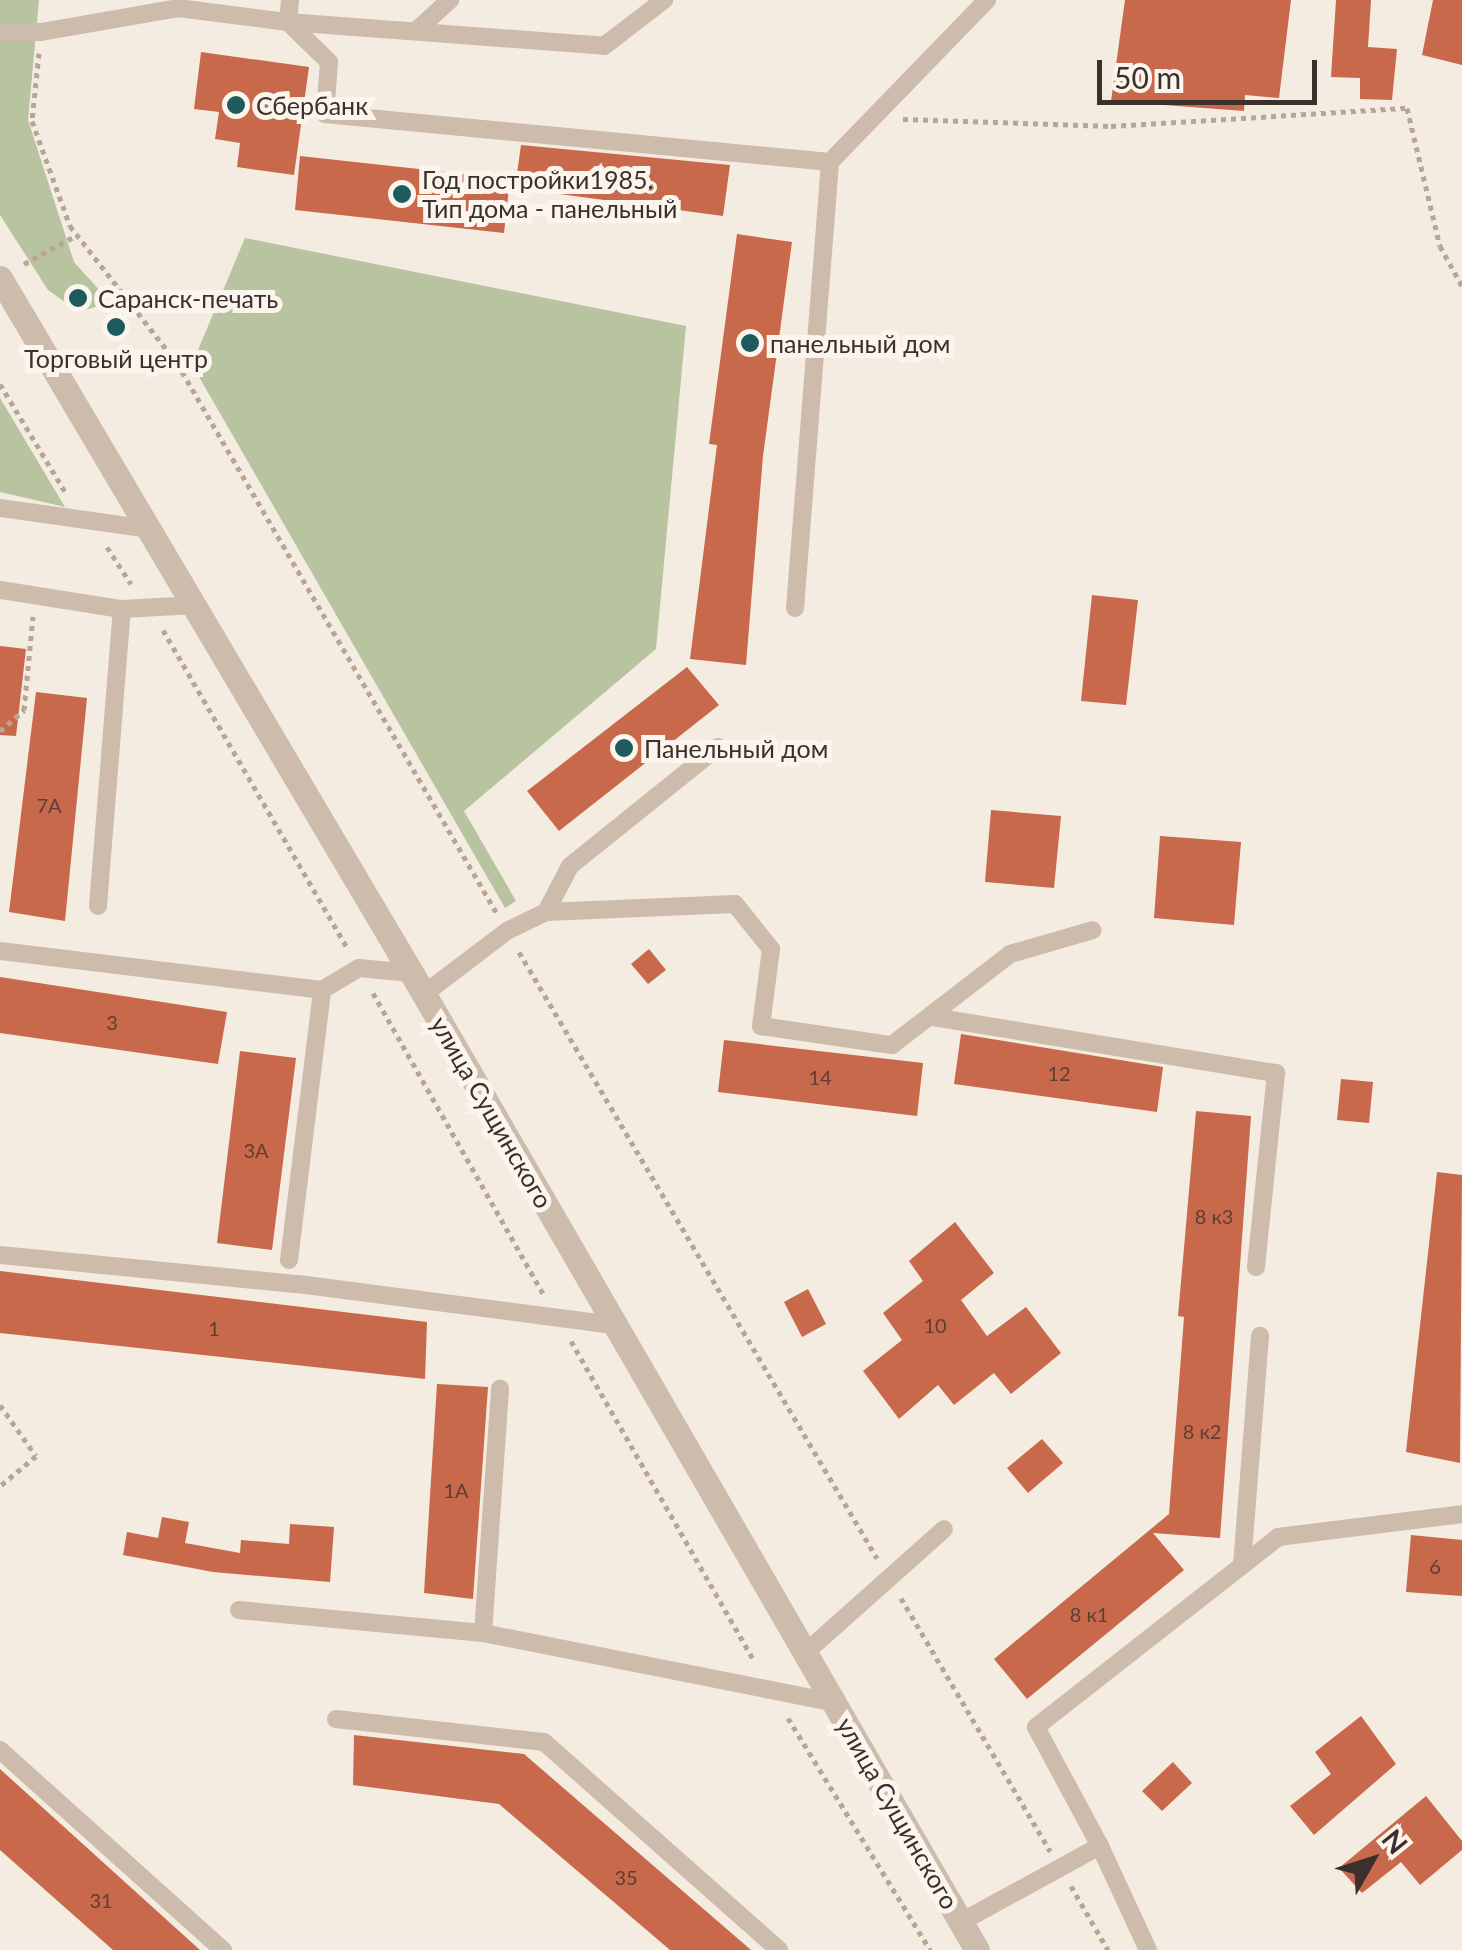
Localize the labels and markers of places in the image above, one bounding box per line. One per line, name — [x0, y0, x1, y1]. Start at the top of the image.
place label: Сбербанк — [256, 90, 368, 120]
marker: Сбербанк — [225, 94, 247, 116]
place label: Год постройки1985. Тип дома - панельный — [422, 165, 677, 224]
marker: Год постройки1985. Тип дома - панельный — [391, 183, 413, 205]
place label: Саранск-печать — [98, 283, 278, 313]
marker: Саранск-печать — [67, 287, 89, 309]
marker: Торговый центр — [105, 316, 127, 338]
place label: панельный дом — [770, 328, 950, 358]
marker: панельный дом — [739, 332, 761, 354]
place label: Торговый центр — [24, 343, 208, 373]
place label: Панельный дом — [644, 733, 828, 763]
marker: Панельный дом — [613, 737, 635, 759]

